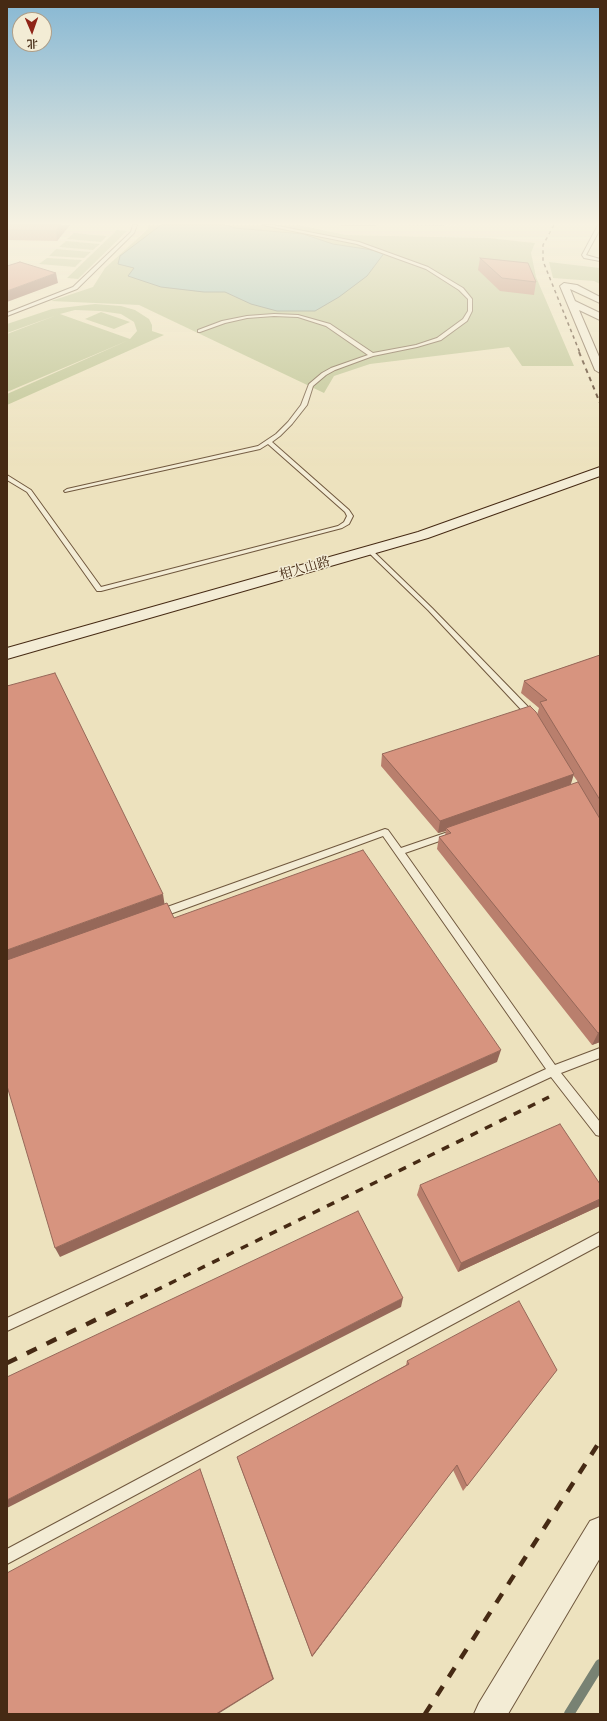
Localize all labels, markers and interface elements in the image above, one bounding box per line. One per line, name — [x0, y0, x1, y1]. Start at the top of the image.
north arrow — [12, 12, 52, 52]
text: 北 — [27, 36, 38, 51]
street label: 相人山路 — [278, 554, 332, 584]

